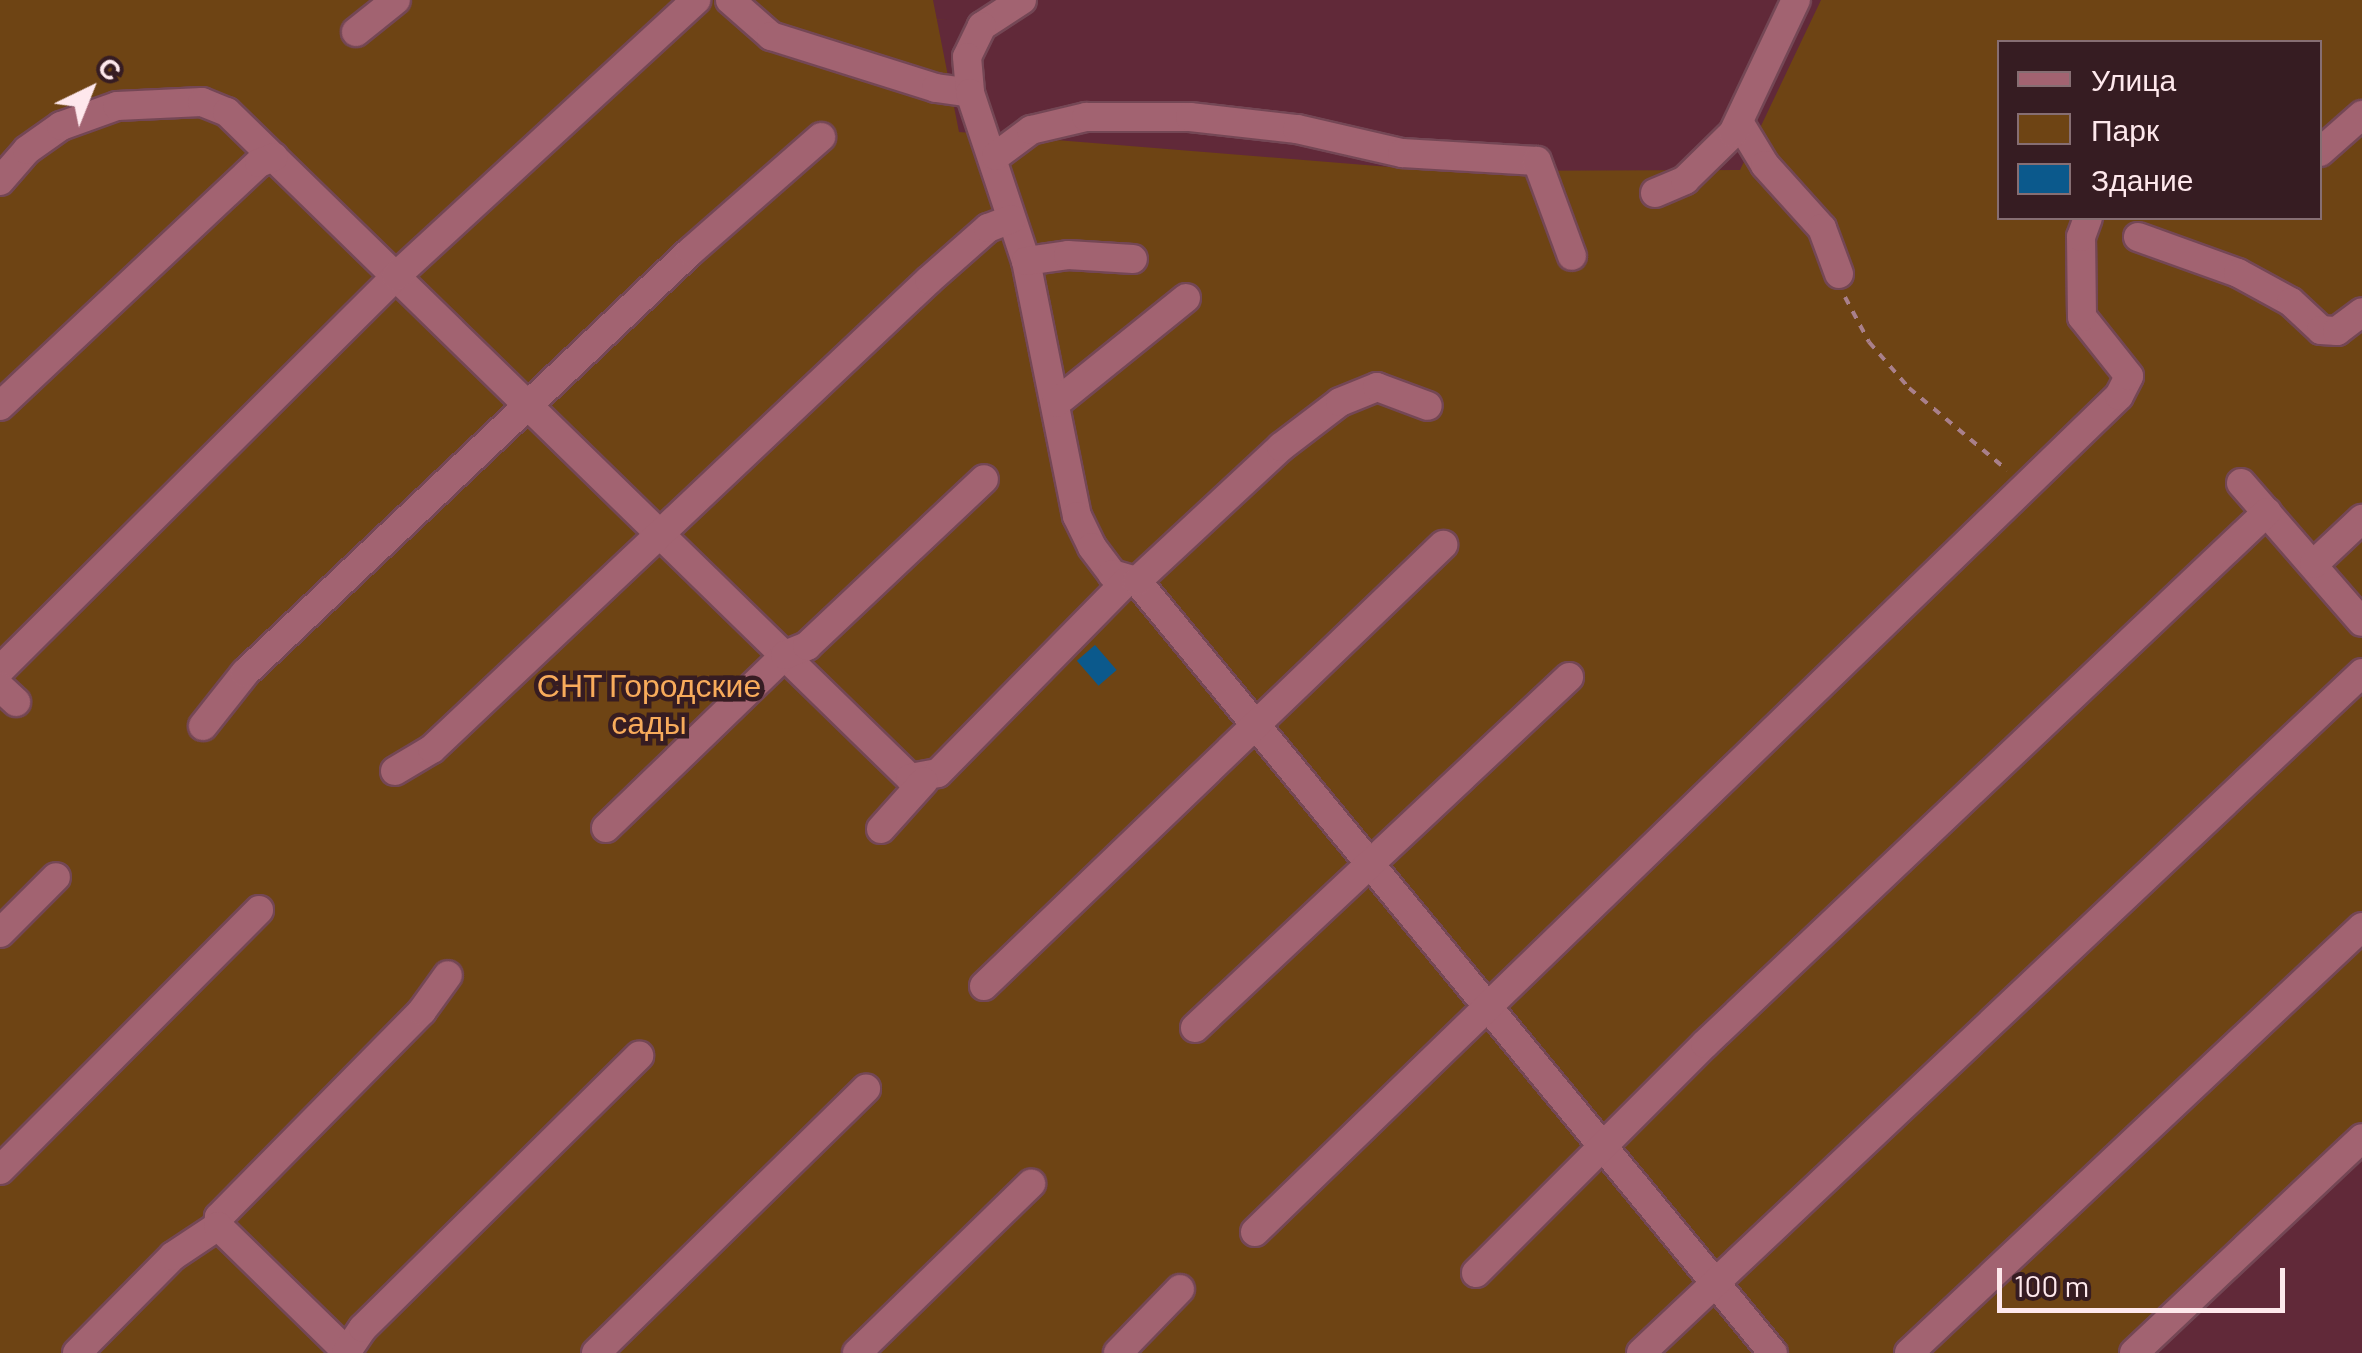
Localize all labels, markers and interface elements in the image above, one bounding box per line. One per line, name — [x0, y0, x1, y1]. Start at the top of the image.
north arrow — [40, 40, 140, 140]
legend — [1997, 40, 2322, 220]
text: С — [91, 49, 129, 87]
text: Улица — [2091, 61, 2176, 97]
text: Парк — [2091, 111, 2159, 147]
text: Здание — [2091, 161, 2193, 197]
park label: СНТ Городские сады — [537, 666, 761, 741]
scale bar — [2002, 1248, 2290, 1310]
text: 100 m — [2014, 1267, 2089, 1303]

